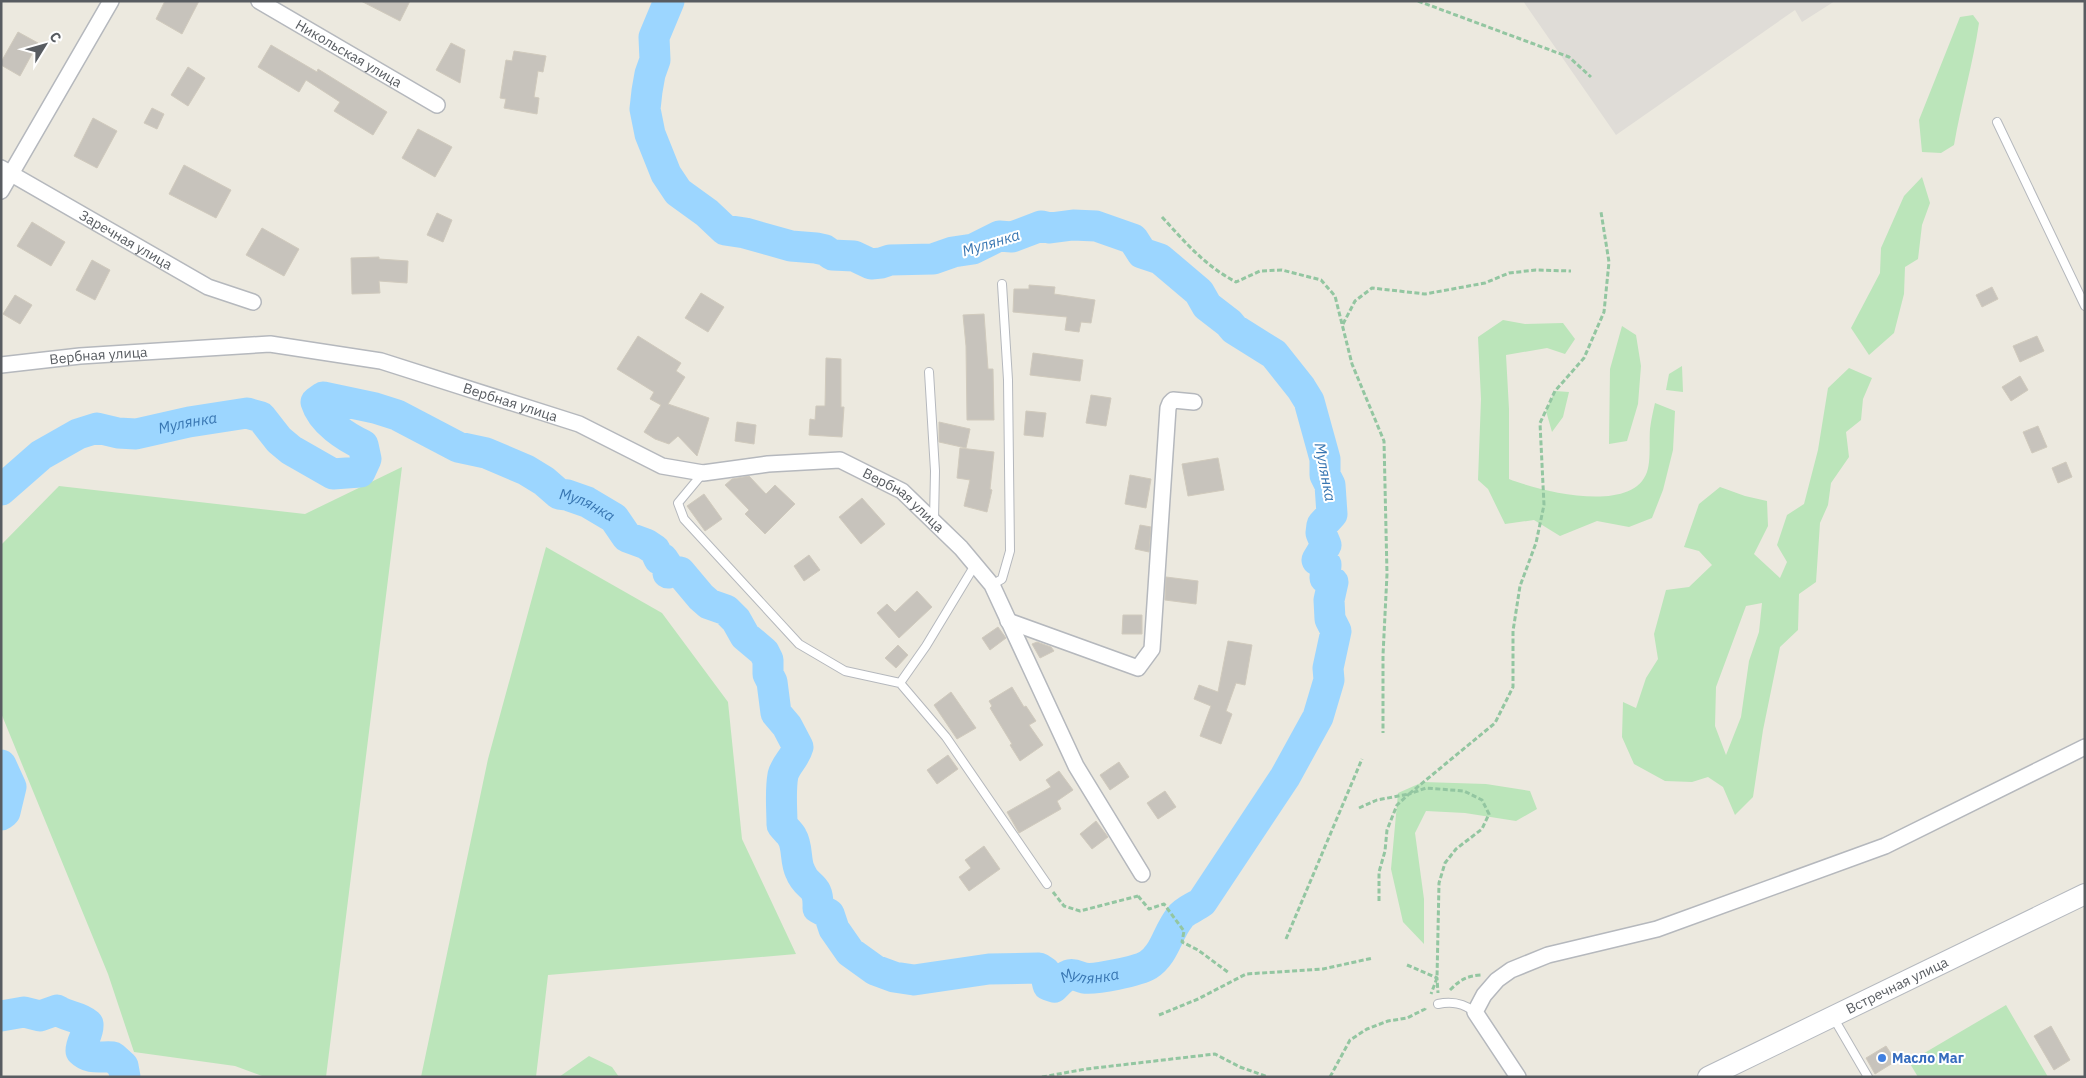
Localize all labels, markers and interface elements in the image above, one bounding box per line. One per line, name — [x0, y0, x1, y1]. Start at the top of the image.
street label: Никольская улица — [292, 15, 406, 92]
north arrow — [20, 20, 70, 70]
text: С — [45, 28, 65, 46]
street label: Заречная улица — [76, 206, 176, 274]
water label: Мулянка — [960, 225, 1022, 260]
street label: Вербная улица — [49, 343, 149, 368]
street label: Вербная улица — [461, 379, 560, 426]
water label: Мулянка — [156, 408, 219, 438]
water label: Мулянка — [1310, 441, 1341, 503]
street label: Вербная улица — [860, 464, 949, 536]
water label: Мулянка — [558, 484, 619, 526]
street label: Встречная улица — [1843, 953, 1952, 1018]
water label: Мулянка — [1057, 964, 1121, 987]
place label: Масло Маг — [1892, 1049, 1964, 1067]
marker: Масло Маг — [1876, 1052, 1888, 1064]

